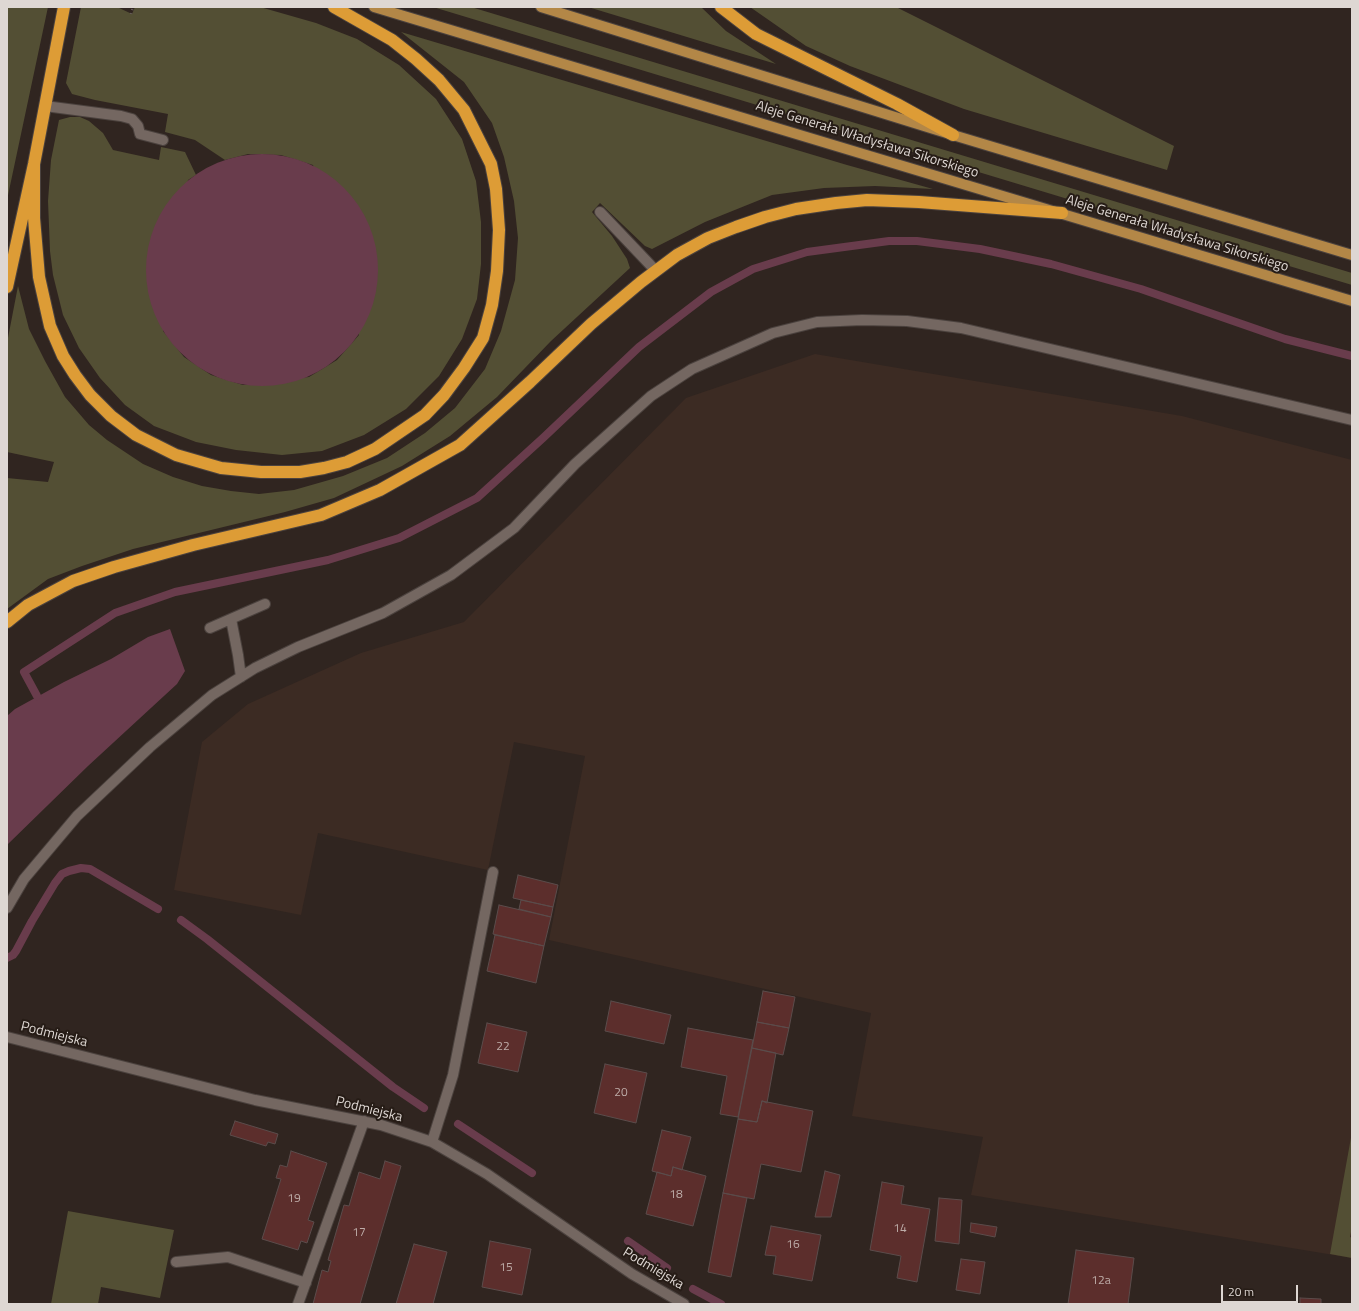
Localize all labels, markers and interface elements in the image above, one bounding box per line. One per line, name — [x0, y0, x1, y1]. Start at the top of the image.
street label: Aleje Generała Władysława Sikorskiego — [754, 98, 980, 182]
street label: Aleje Generała Władysława Sikorskiego — [1064, 192, 1290, 276]
street label: Podmiejska — [19, 1019, 89, 1051]
house number: 22 — [496, 1040, 510, 1054]
house number: 20 — [614, 1086, 628, 1100]
street label: Podmiejska — [334, 1094, 404, 1126]
house number: 18 — [669, 1188, 683, 1202]
house number: 19 — [287, 1192, 301, 1206]
house number: 14 — [893, 1222, 907, 1236]
house number: 17 — [352, 1226, 366, 1240]
house number: 16 — [786, 1238, 800, 1252]
street label: Podmiejska — [619, 1244, 687, 1294]
house number: 15 — [499, 1261, 513, 1275]
house number: 12a — [1091, 1274, 1111, 1288]
scale bar — [1223, 1277, 1300, 1303]
text: 20 m — [1228, 1282, 1254, 1301]

